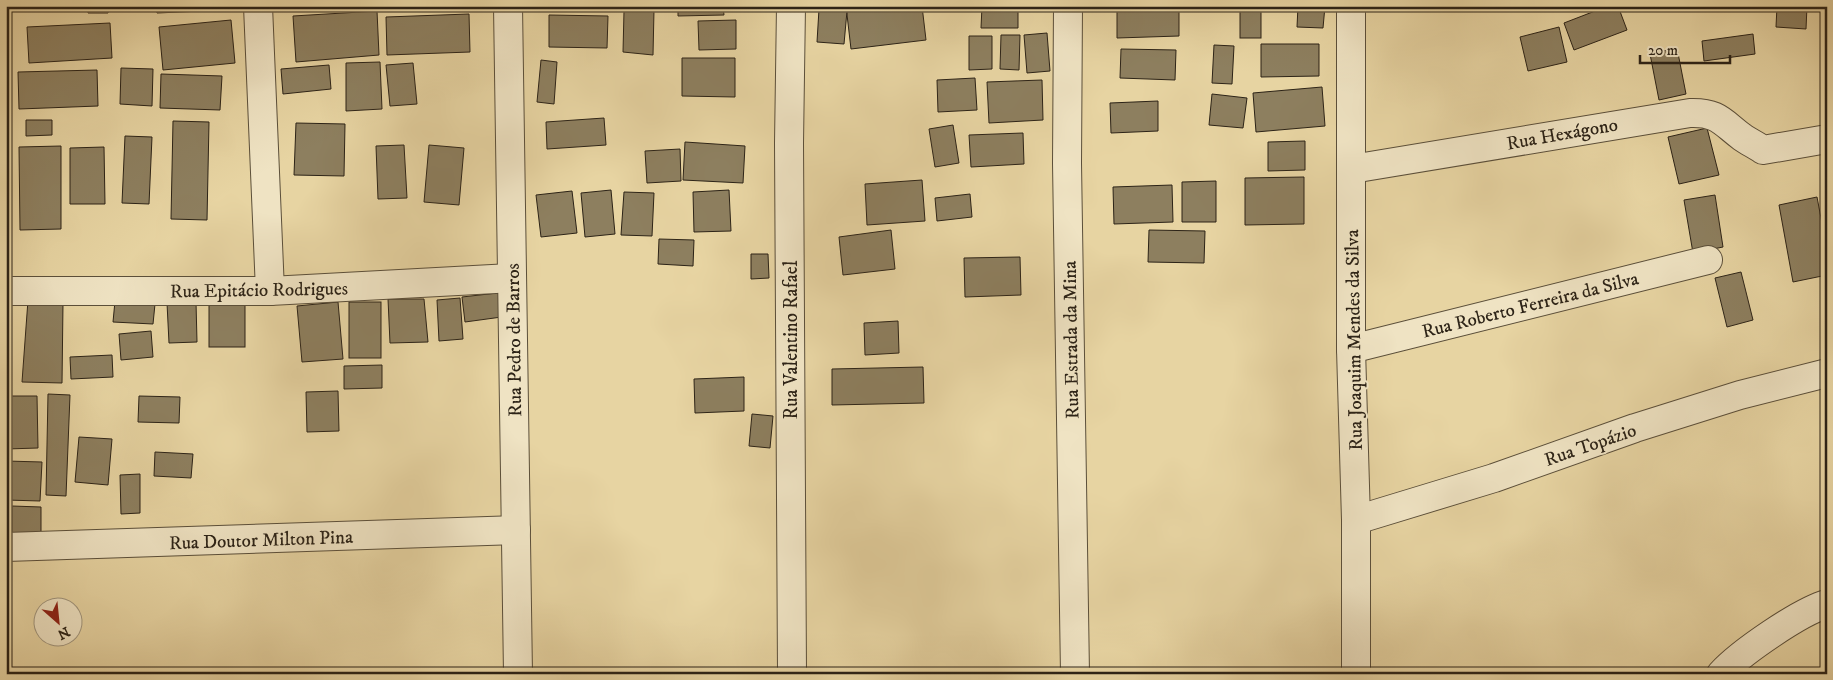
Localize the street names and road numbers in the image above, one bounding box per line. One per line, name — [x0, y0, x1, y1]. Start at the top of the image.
street label: Rua Hexágono — [1505, 113, 1620, 156]
street label: Rua Joaquim Mendes da Silva — [1341, 229, 1369, 451]
street label: Rua Valentino Rafael — [780, 260, 803, 419]
street label: Rua Estrada da Mina — [1059, 261, 1084, 419]
street label: Rua Pedro de Barros — [502, 263, 527, 417]
street label: Rua Roberto Ferreira da Silva — [1420, 267, 1641, 344]
street label: Rua Epitácio Rodrigues — [170, 277, 348, 304]
street label: Rua Topázio — [1542, 419, 1639, 472]
street label: Rua Doutor Milton Pina — [169, 526, 353, 555]

